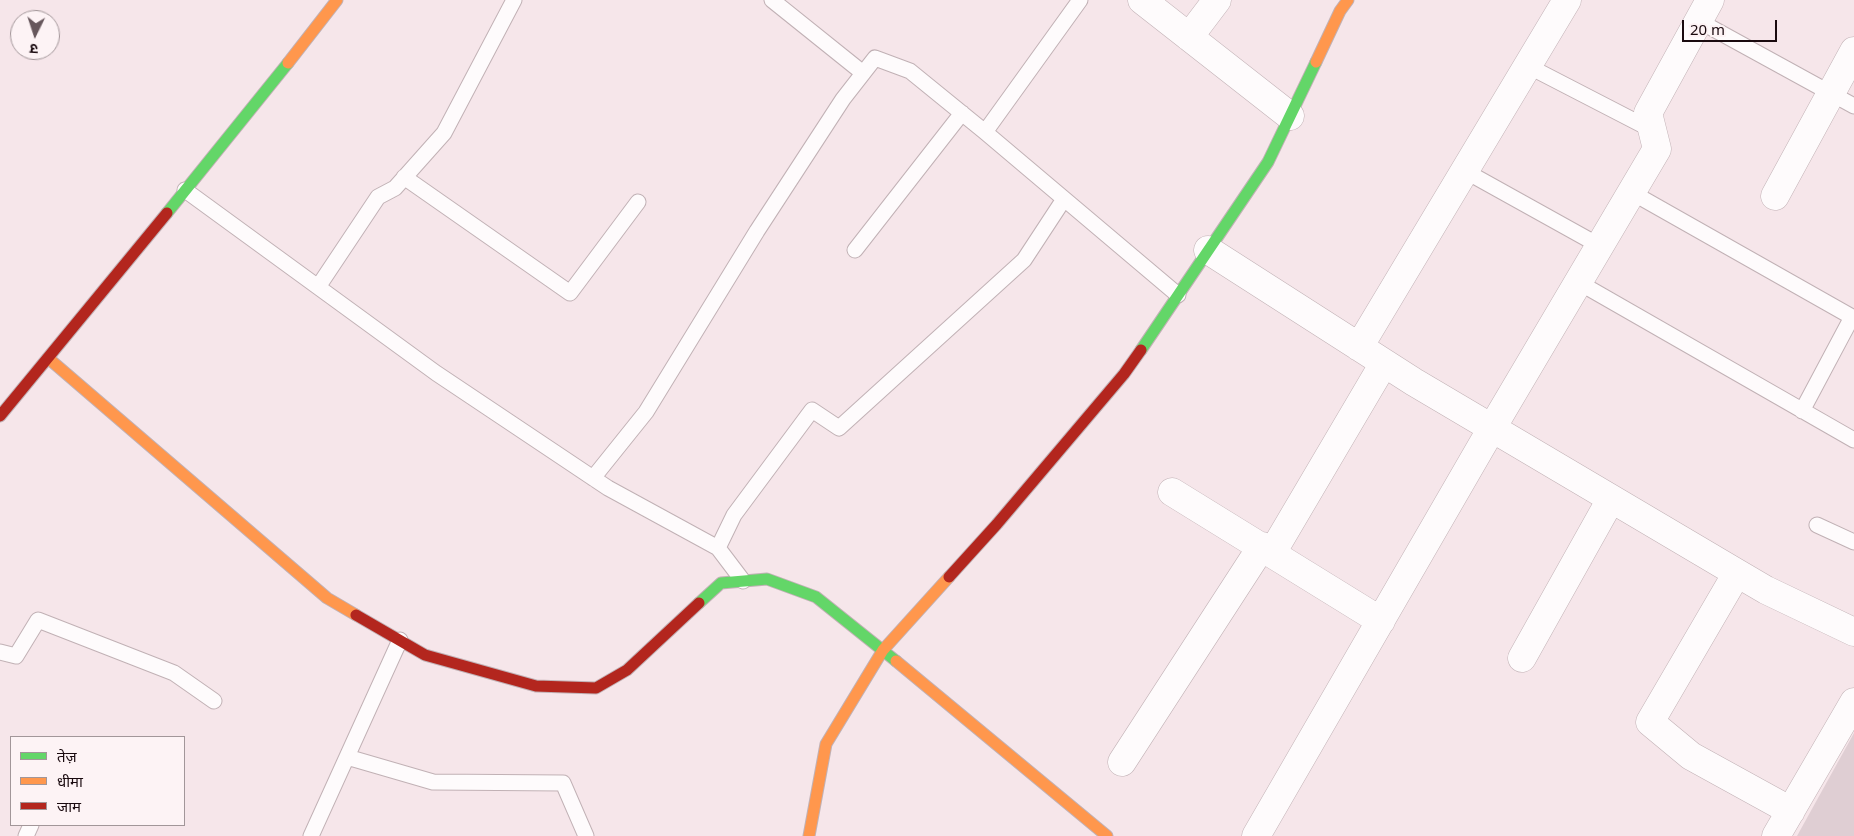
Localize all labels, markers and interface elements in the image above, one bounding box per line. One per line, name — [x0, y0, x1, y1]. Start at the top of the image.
north arrow — [10, 10, 60, 60]
scale bar — [1684, 10, 1779, 42]
text: 20 m — [1690, 19, 1725, 39]
text: उ — [29, 40, 39, 59]
legend — [10, 736, 185, 826]
text: तेज़ — [57, 746, 77, 766]
text: धीमा — [57, 771, 83, 791]
text: जाम — [57, 796, 81, 816]

